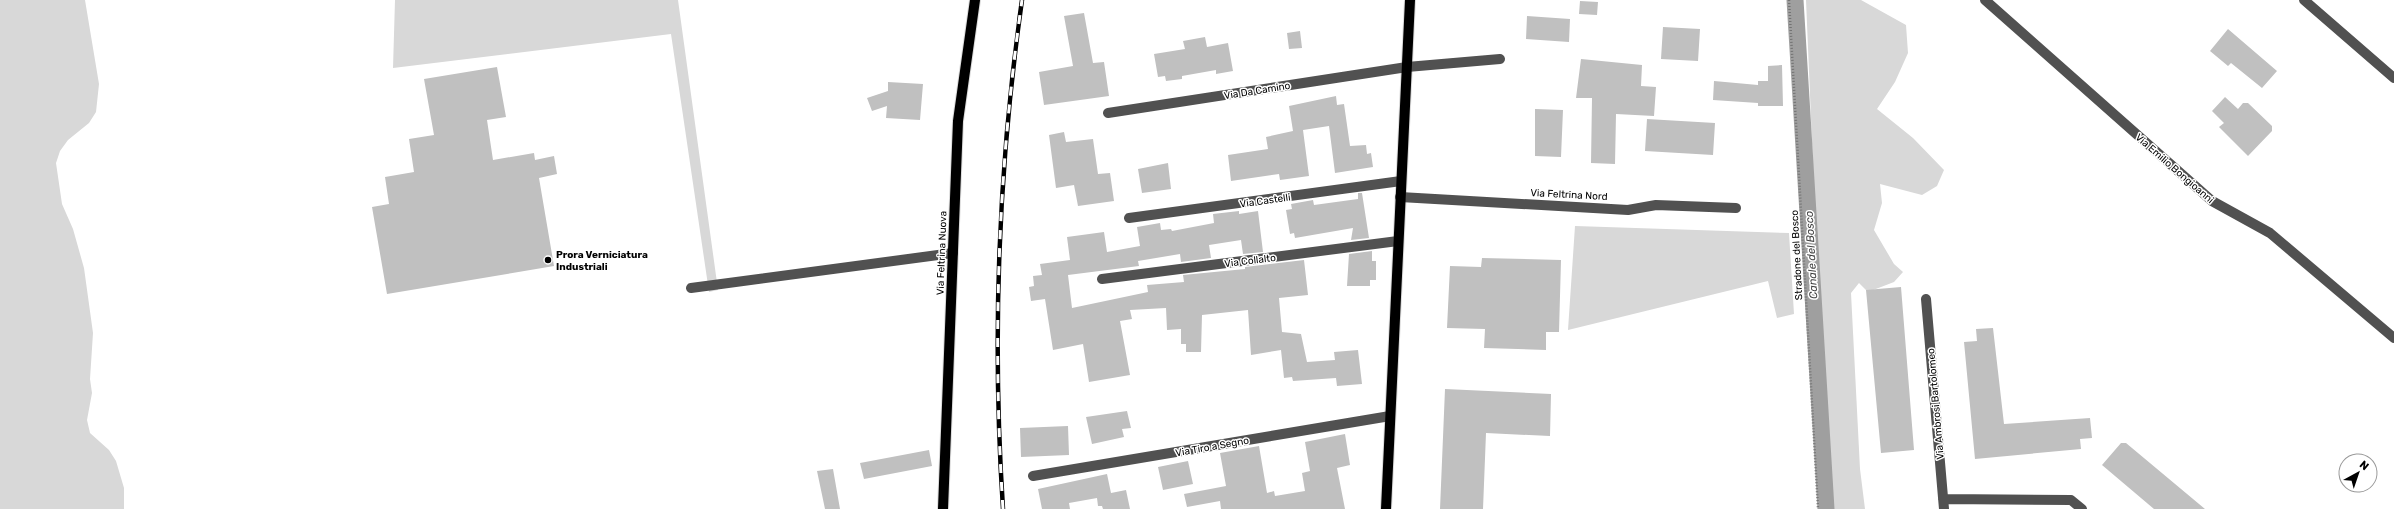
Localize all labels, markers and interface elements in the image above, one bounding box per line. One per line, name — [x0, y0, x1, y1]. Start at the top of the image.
street label: Via Da Camino — [1223, 80, 1291, 102]
street label: Via Emilio Bongioanni — [2133, 131, 2216, 206]
street label: Via Feltrina Nord — [1530, 187, 1608, 203]
street label: Via Castelli — [1239, 192, 1291, 210]
street label: Stradone del Bosco — [1789, 209, 1805, 300]
street label: Via Feltrina Nuova — [935, 211, 949, 295]
water label: Canale del Bosco — [1803, 211, 1820, 299]
place label: Prora Verniciatura Industriali — [556, 249, 648, 273]
street label: Via Collalto — [1224, 252, 1277, 270]
marker: Prora Verniciatura Industriali — [543, 255, 553, 265]
street label: Via Ambrosi Bartolomeo — [1925, 348, 1947, 460]
street label: Via Tiro a Segno — [1175, 435, 1250, 459]
north arrow — [2338, 453, 2378, 493]
text: N — [2357, 458, 2371, 473]

